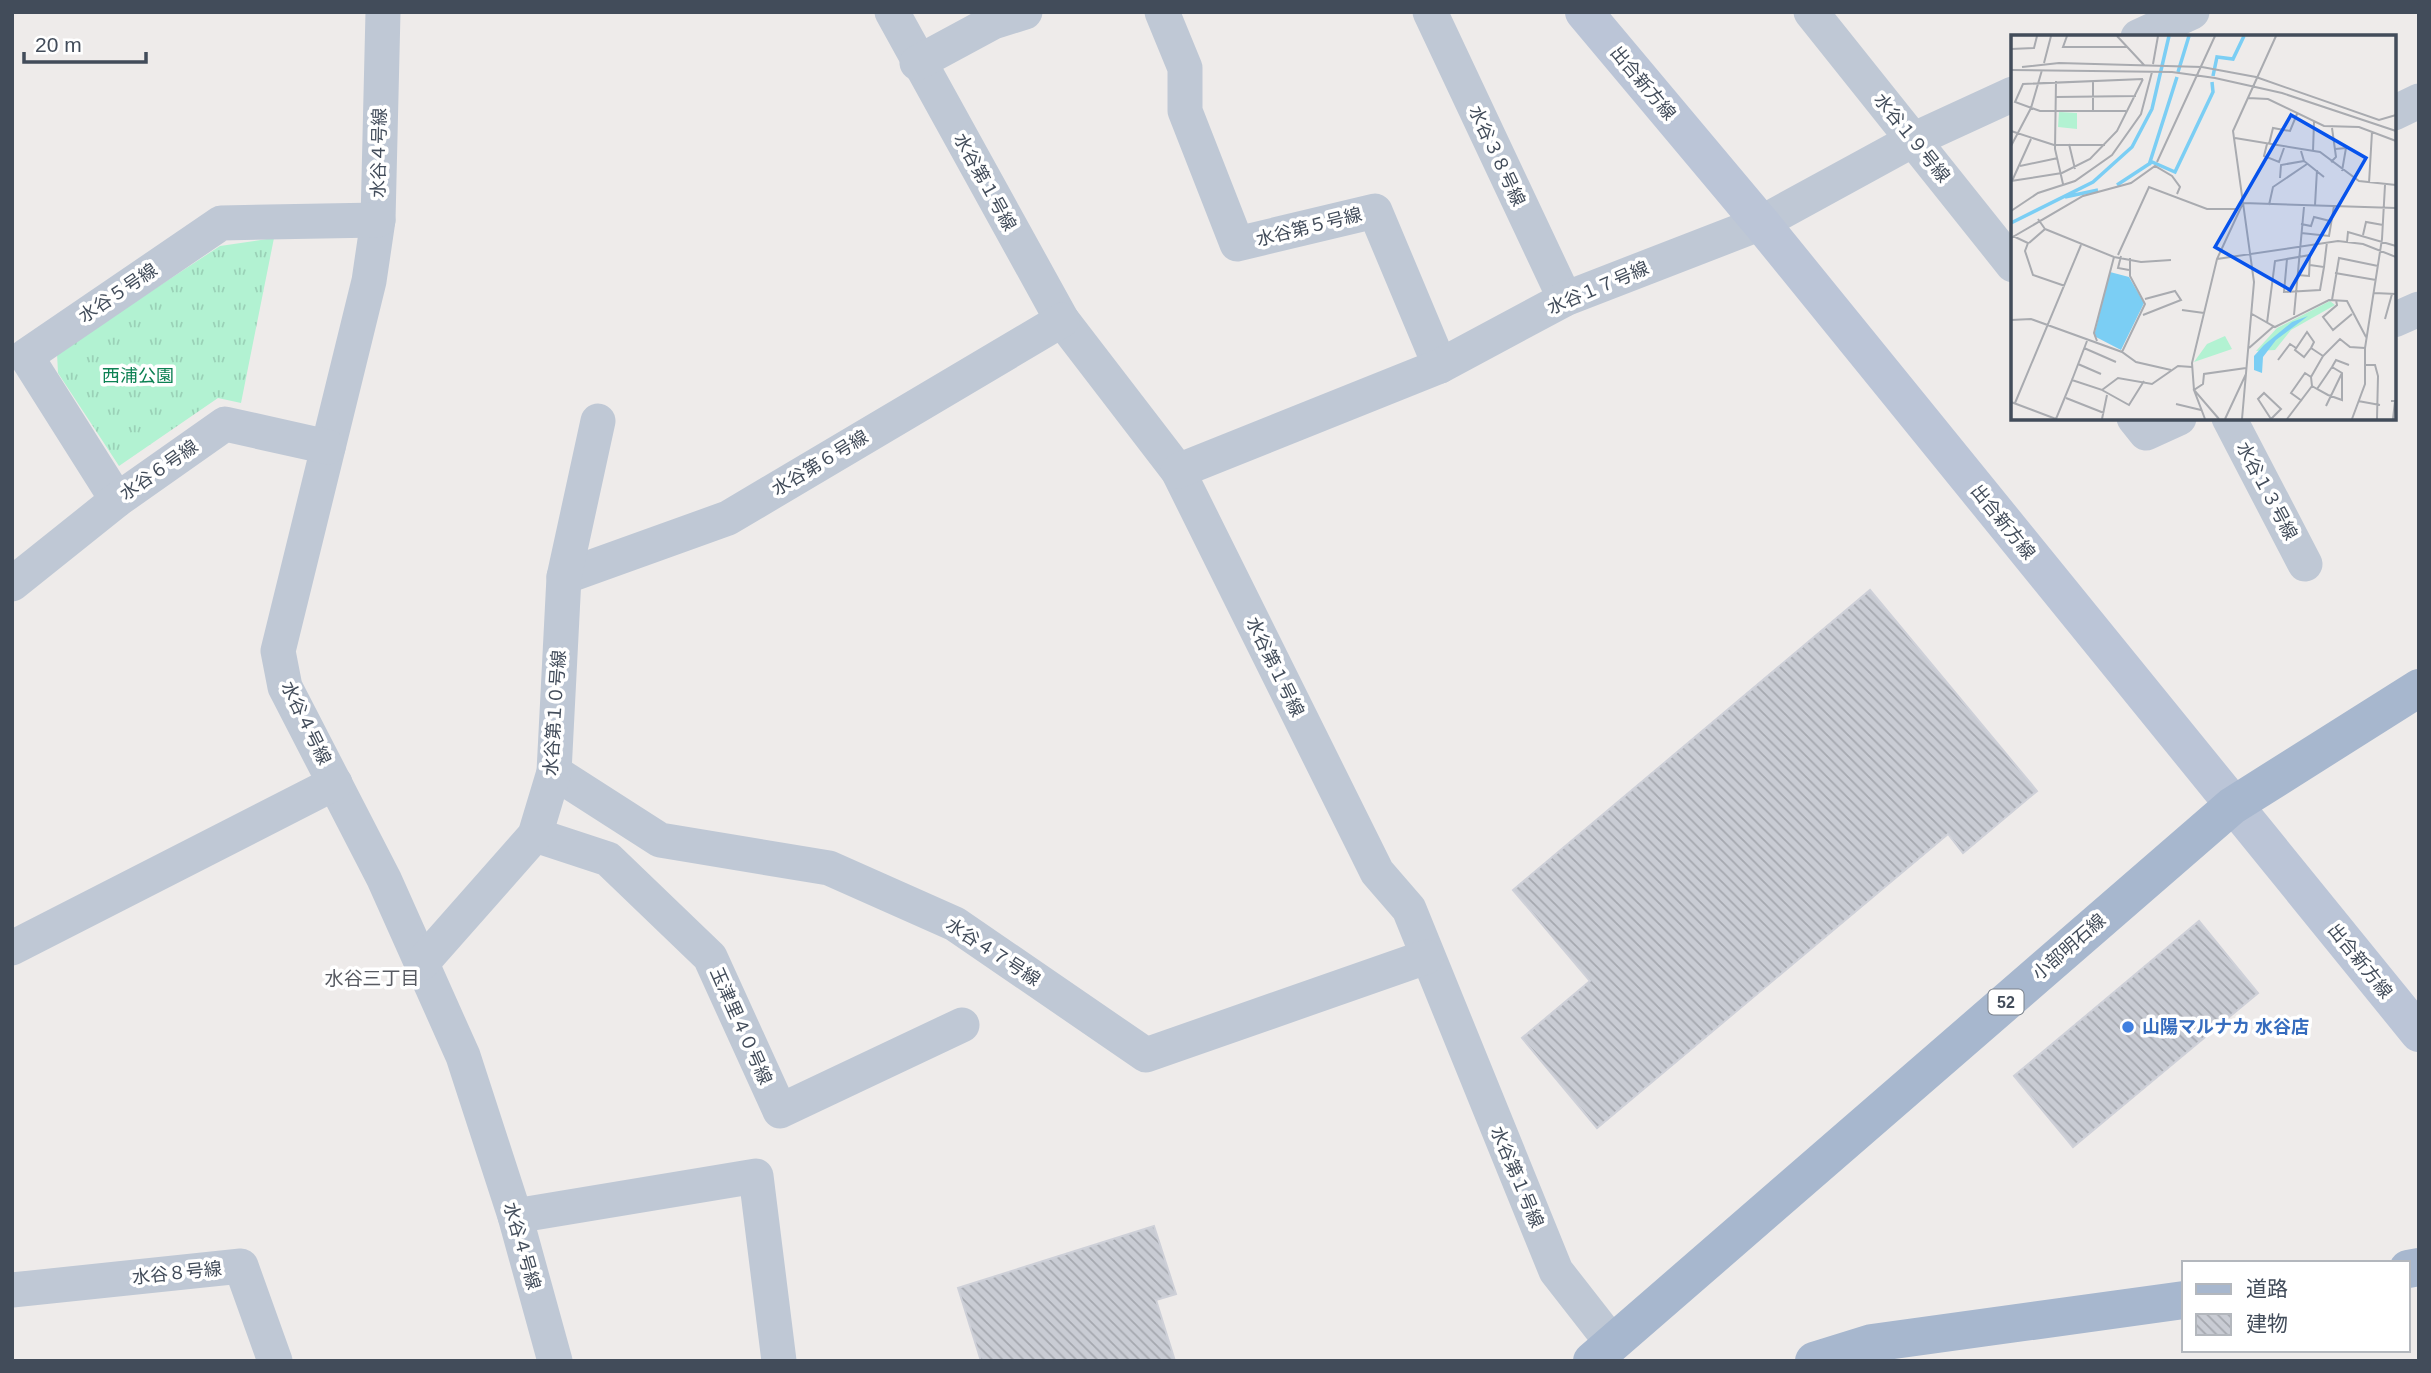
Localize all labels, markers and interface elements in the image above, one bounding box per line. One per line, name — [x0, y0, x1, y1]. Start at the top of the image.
scale bar — [24, 21, 147, 65]
text: 20 m — [35, 33, 82, 56]
inset map — [2011, 35, 2396, 420]
street label: 出合新方線 — [1606, 42, 1680, 124]
street label: 水谷１９号線 — [1870, 90, 1954, 186]
street label: 水谷３８号線 — [1465, 103, 1529, 209]
street label: 水谷４号線 — [368, 108, 390, 198]
street label: 水谷第１号線 — [950, 130, 1020, 234]
street label: 水谷第５号線 — [1254, 204, 1364, 250]
street label: 水谷１７号線 — [1544, 258, 1652, 318]
street label: 水谷５号線 — [75, 260, 161, 326]
park label: 西浦公園 — [102, 366, 174, 386]
street label: 水谷第６号線 — [769, 427, 871, 499]
street label: 水谷６号線 — [116, 436, 202, 504]
street label: 水谷１３号線 — [2233, 439, 2301, 543]
street label: 出合新方線 — [1967, 481, 2039, 563]
street label: 水谷第１号線 — [1242, 614, 1308, 720]
street label: 水谷第１０号線 — [541, 649, 569, 777]
street label: 水谷４号線 — [277, 678, 335, 768]
street label: 小部明石線 — [2028, 910, 2110, 984]
street label: 水谷４７号線 — [942, 914, 1044, 990]
street label: 出合新方線 — [2324, 920, 2396, 1002]
street label: 玉津里４０号線 — [706, 964, 776, 1088]
district label: 水谷三丁目 — [324, 968, 420, 989]
road number: 52 — [1988, 990, 2024, 1014]
place label: 山陽マルナカ 水谷店 — [2142, 1017, 2309, 1037]
marker: 山陽マルナカ 水谷店 — [2120, 1019, 2136, 1035]
street label: 水谷第１号線 — [1487, 1123, 1547, 1231]
street label: 水谷４号線 — [500, 1200, 544, 1292]
street label: 水谷８号線 — [131, 1258, 223, 1288]
legend — [2182, 1261, 2410, 1352]
text: 道路 — [2246, 1277, 2288, 1300]
text: 建物 — [2246, 1312, 2288, 1335]

